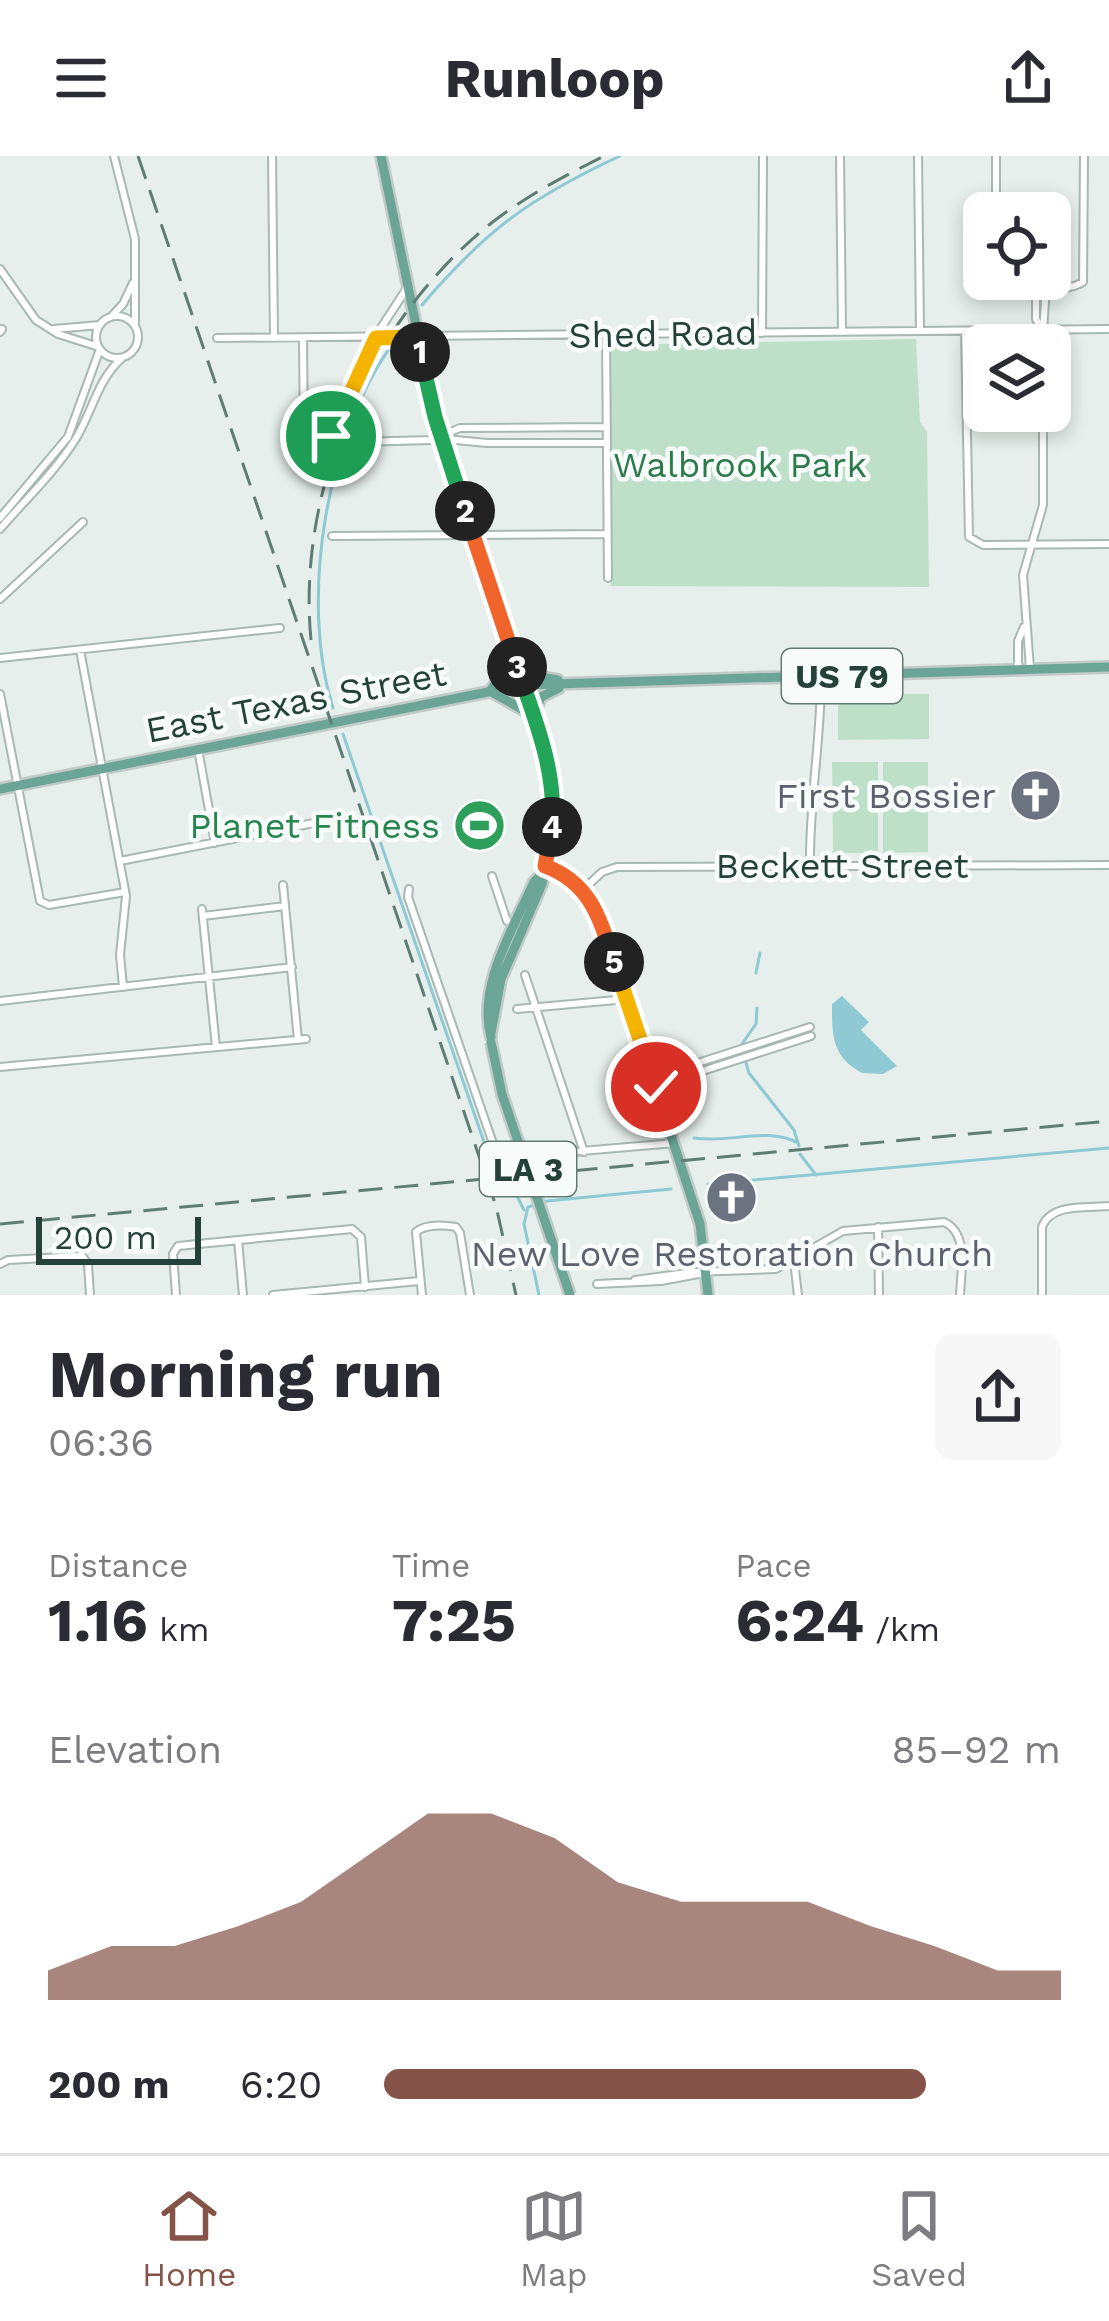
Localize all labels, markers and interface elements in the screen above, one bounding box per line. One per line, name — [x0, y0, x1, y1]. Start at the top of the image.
icon: menu — [48, 45, 114, 111]
icon: share — [995, 45, 1061, 111]
text: Runloop — [444, 47, 665, 110]
map controls — [963, 192, 1071, 432]
button: locate — [963, 192, 1071, 300]
street label: Shed Road — [568, 311, 758, 357]
pin: 1 — [390, 322, 450, 382]
button: layers — [963, 324, 1071, 432]
text: 1 — [413, 332, 427, 371]
pin — [280, 385, 382, 487]
icon: arrive — [298, 403, 364, 469]
park label: Walbrook Park — [613, 444, 867, 486]
pin: 2 — [435, 481, 495, 541]
text: 2 — [455, 491, 475, 530]
pin: 3 — [487, 637, 547, 697]
text: 3 — [507, 647, 527, 686]
road number: US 79 — [782, 649, 902, 703]
street label: East Texas Street — [142, 652, 450, 752]
church icon: First Bossier — [1007, 768, 1063, 824]
place label: First Bossier — [776, 775, 996, 817]
pin: 4 — [522, 797, 582, 857]
sports icon: Planet Fitness — [451, 798, 507, 854]
place label: Planet Fitness — [189, 805, 440, 847]
text: 4 — [541, 807, 563, 846]
street label: Beckett Street — [716, 845, 968, 887]
pin: 5 — [584, 932, 644, 992]
text: 5 — [604, 942, 624, 981]
pin — [605, 1036, 707, 1138]
icon: check — [623, 1054, 689, 1120]
road number: LA 3 — [480, 1142, 576, 1196]
church icon: New Love Restoration Church — [704, 1170, 760, 1226]
scale bar — [36, 1211, 201, 1264]
text: 200 m — [54, 1218, 157, 1257]
place label: New Love Restoration Church — [471, 1233, 993, 1275]
button: share — [935, 1334, 1061, 1460]
text: Morning run — [48, 1336, 443, 1413]
text: 06:36 — [48, 1420, 154, 1465]
text: Distance — [48, 1546, 188, 1585]
text: Time — [392, 1546, 470, 1585]
text: Pace — [735, 1546, 812, 1585]
text: 1.16 — [48, 1585, 148, 1656]
text: 7:25 — [392, 1585, 516, 1656]
text: 6:24 — [735, 1585, 864, 1656]
text: km — [148, 1610, 209, 1649]
text: /km — [864, 1610, 940, 1649]
text: Elevation — [48, 1727, 222, 1772]
text: 85–92 m — [892, 1727, 1061, 1772]
text: 200 m — [48, 2062, 169, 2107]
text: 6:20 — [240, 2062, 322, 2107]
tab: Home — [142, 2183, 236, 2294]
tab: Map — [520, 2183, 587, 2294]
tab: Saved — [871, 2183, 967, 2294]

